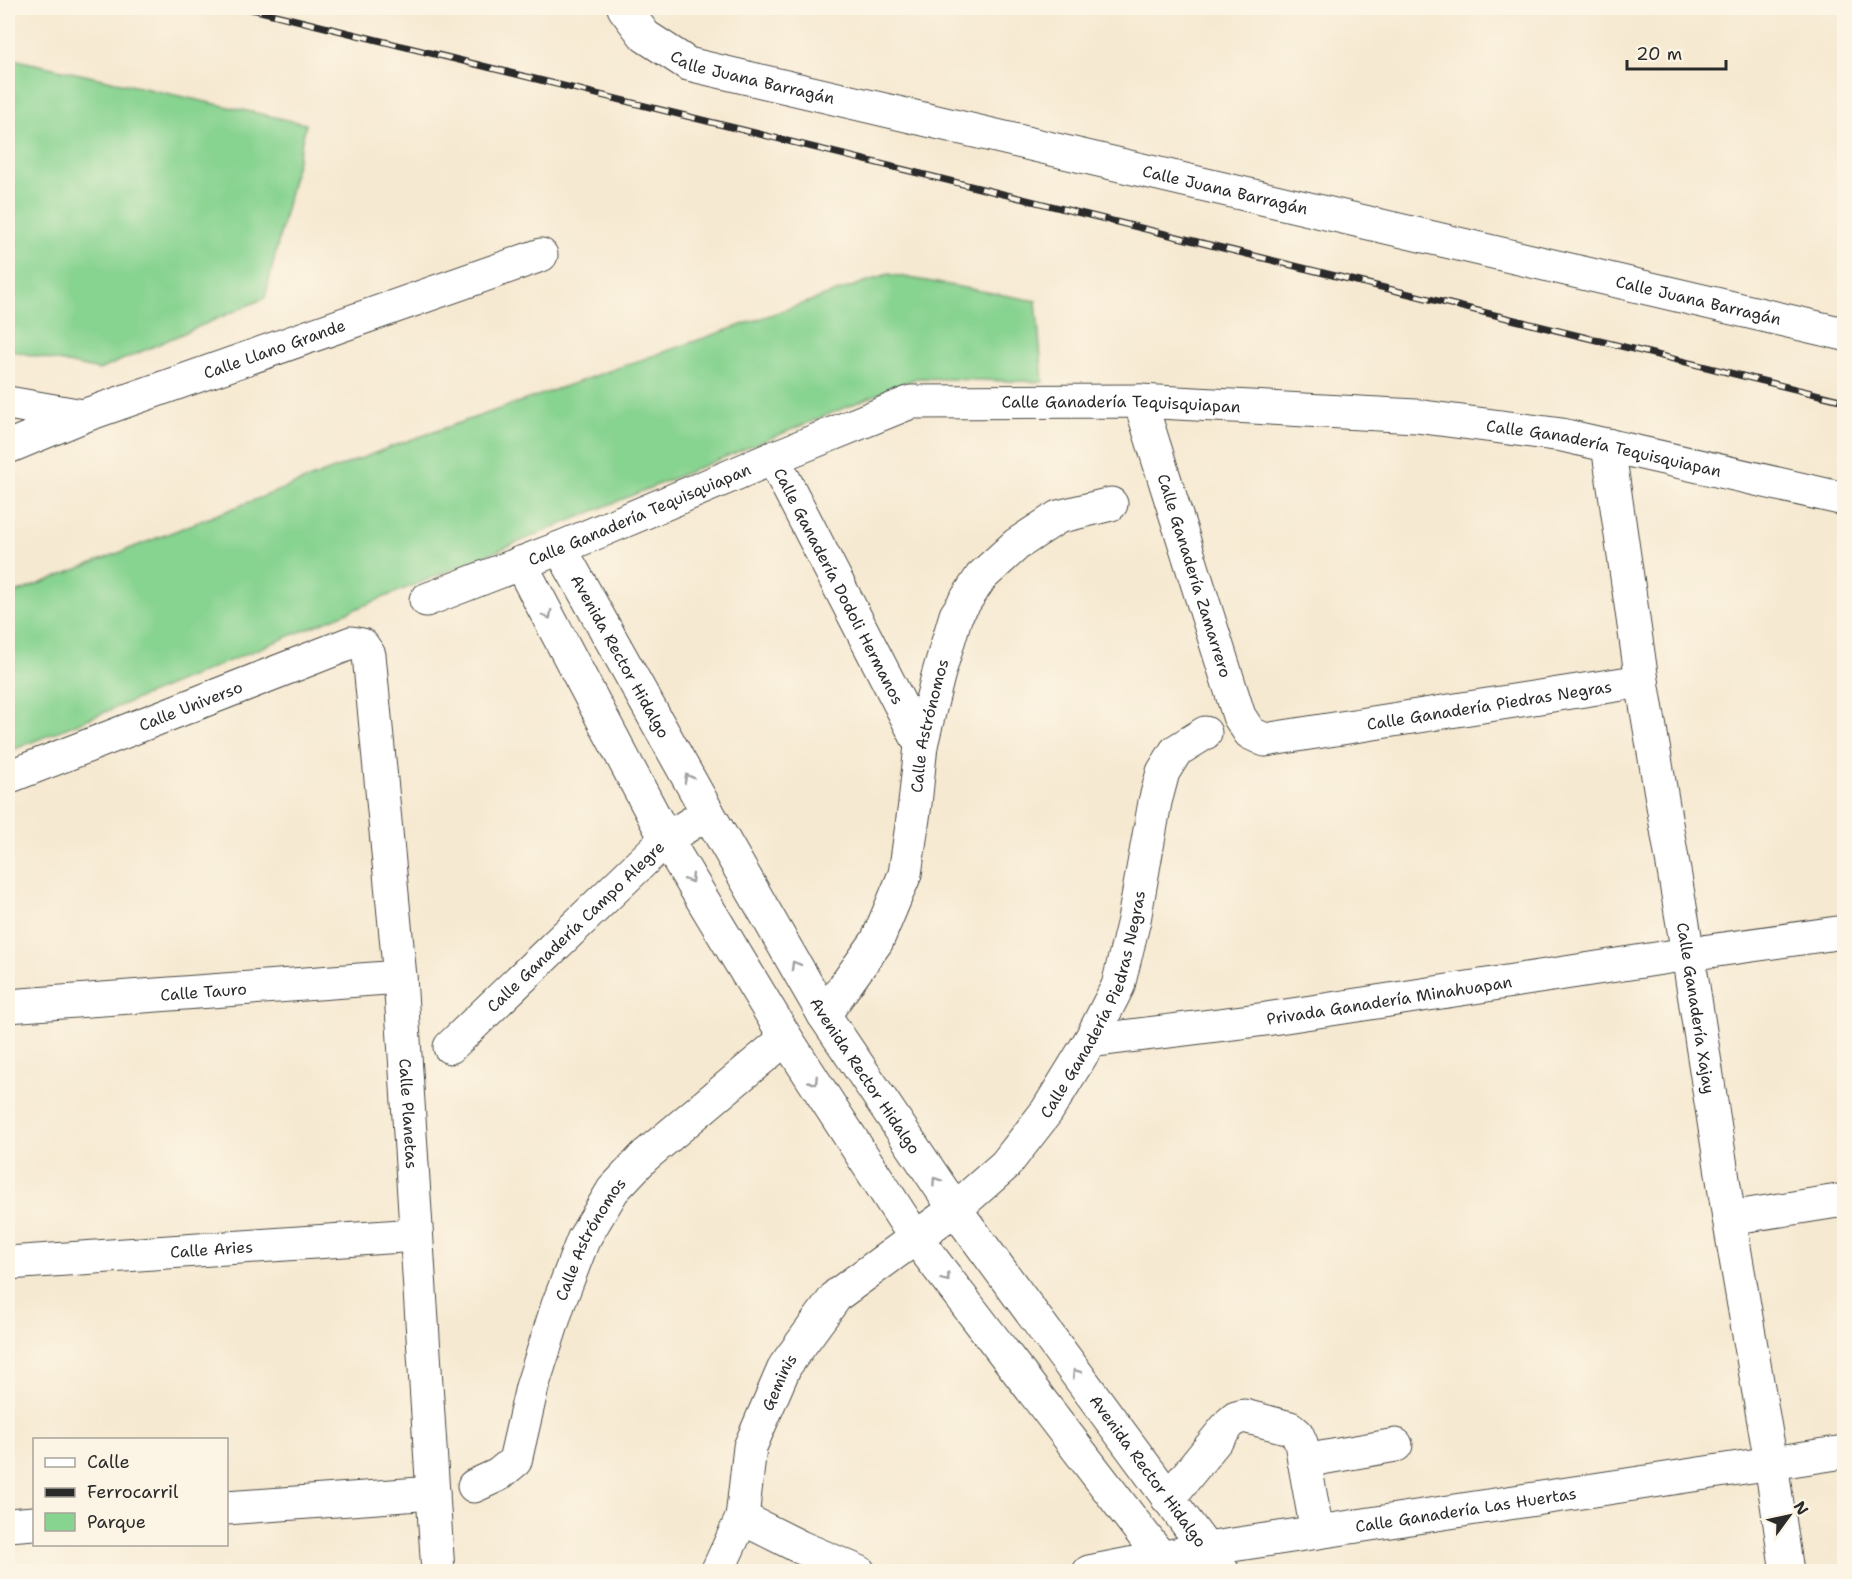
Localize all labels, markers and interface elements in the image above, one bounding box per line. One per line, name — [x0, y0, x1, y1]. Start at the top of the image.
scale bar — [1627, 33, 1726, 71]
text: 20 m — [1636, 42, 1682, 66]
street label: Calle Juana Barragán — [666, 45, 837, 108]
street label: Calle Juana Barragán — [1140, 160, 1310, 219]
street label: Calle Juana Barragán — [1614, 271, 1783, 330]
street label: Calle Llano Grande — [201, 314, 348, 383]
street label: Calle Ganadería Tequisquiapan — [1001, 390, 1241, 417]
street label: Calle Ganadería Tequisquiapan — [1485, 415, 1724, 481]
street label: Calle Ganadería Tequisquiapan — [525, 458, 754, 570]
street label: Calle Ganadería Dodoli Hermanos — [769, 464, 909, 708]
street label: Calle Ganadería Zamarrero — [1153, 471, 1237, 680]
street label: Avenida Rector Hidalgo — [566, 571, 675, 742]
one-way arrow — [540, 609, 552, 620]
street label: Calle Astrónomos — [906, 656, 953, 794]
street label: Calle Ganadería Piedras Negras — [1365, 675, 1613, 734]
street label: Calle Universo — [136, 676, 245, 735]
one-way arrow — [684, 774, 695, 784]
street label: Calle Ganadería Campo Alegre — [482, 836, 669, 1017]
one-way arrow — [683, 873, 695, 883]
street label: Calle Ganadería Piedras Negras — [1035, 889, 1150, 1122]
street label: Calle Ganadería Xajay — [1672, 921, 1720, 1095]
one-way arrow — [791, 961, 803, 971]
street label: Privada Ganadería Minahuapan — [1265, 971, 1514, 1029]
street label: Calle Tauro — [159, 978, 248, 1005]
street label: Avenida Rector Hidalgo — [806, 994, 925, 1158]
street label: Calle Planetas — [395, 1058, 423, 1170]
one-way arrow — [806, 1075, 818, 1085]
street label: Calle Astrónomos — [550, 1173, 630, 1304]
one-way arrow — [932, 1177, 943, 1188]
street label: Calle Aries — [169, 1236, 254, 1262]
one-way arrow — [939, 1271, 950, 1282]
street label: Geminis — [756, 1349, 801, 1414]
one-way arrow — [1072, 1369, 1083, 1380]
street label: Avenida Rector Hidalgo — [1085, 1390, 1211, 1551]
legend — [33, 1438, 228, 1546]
text: Calle — [87, 1450, 130, 1474]
text: Ferrocarril — [87, 1480, 179, 1504]
street label: Calle Ganadería Las Huertas — [1354, 1482, 1578, 1537]
north arrow — [1759, 1486, 1819, 1546]
text: N — [1789, 1497, 1813, 1519]
text: Parque — [87, 1510, 146, 1534]

